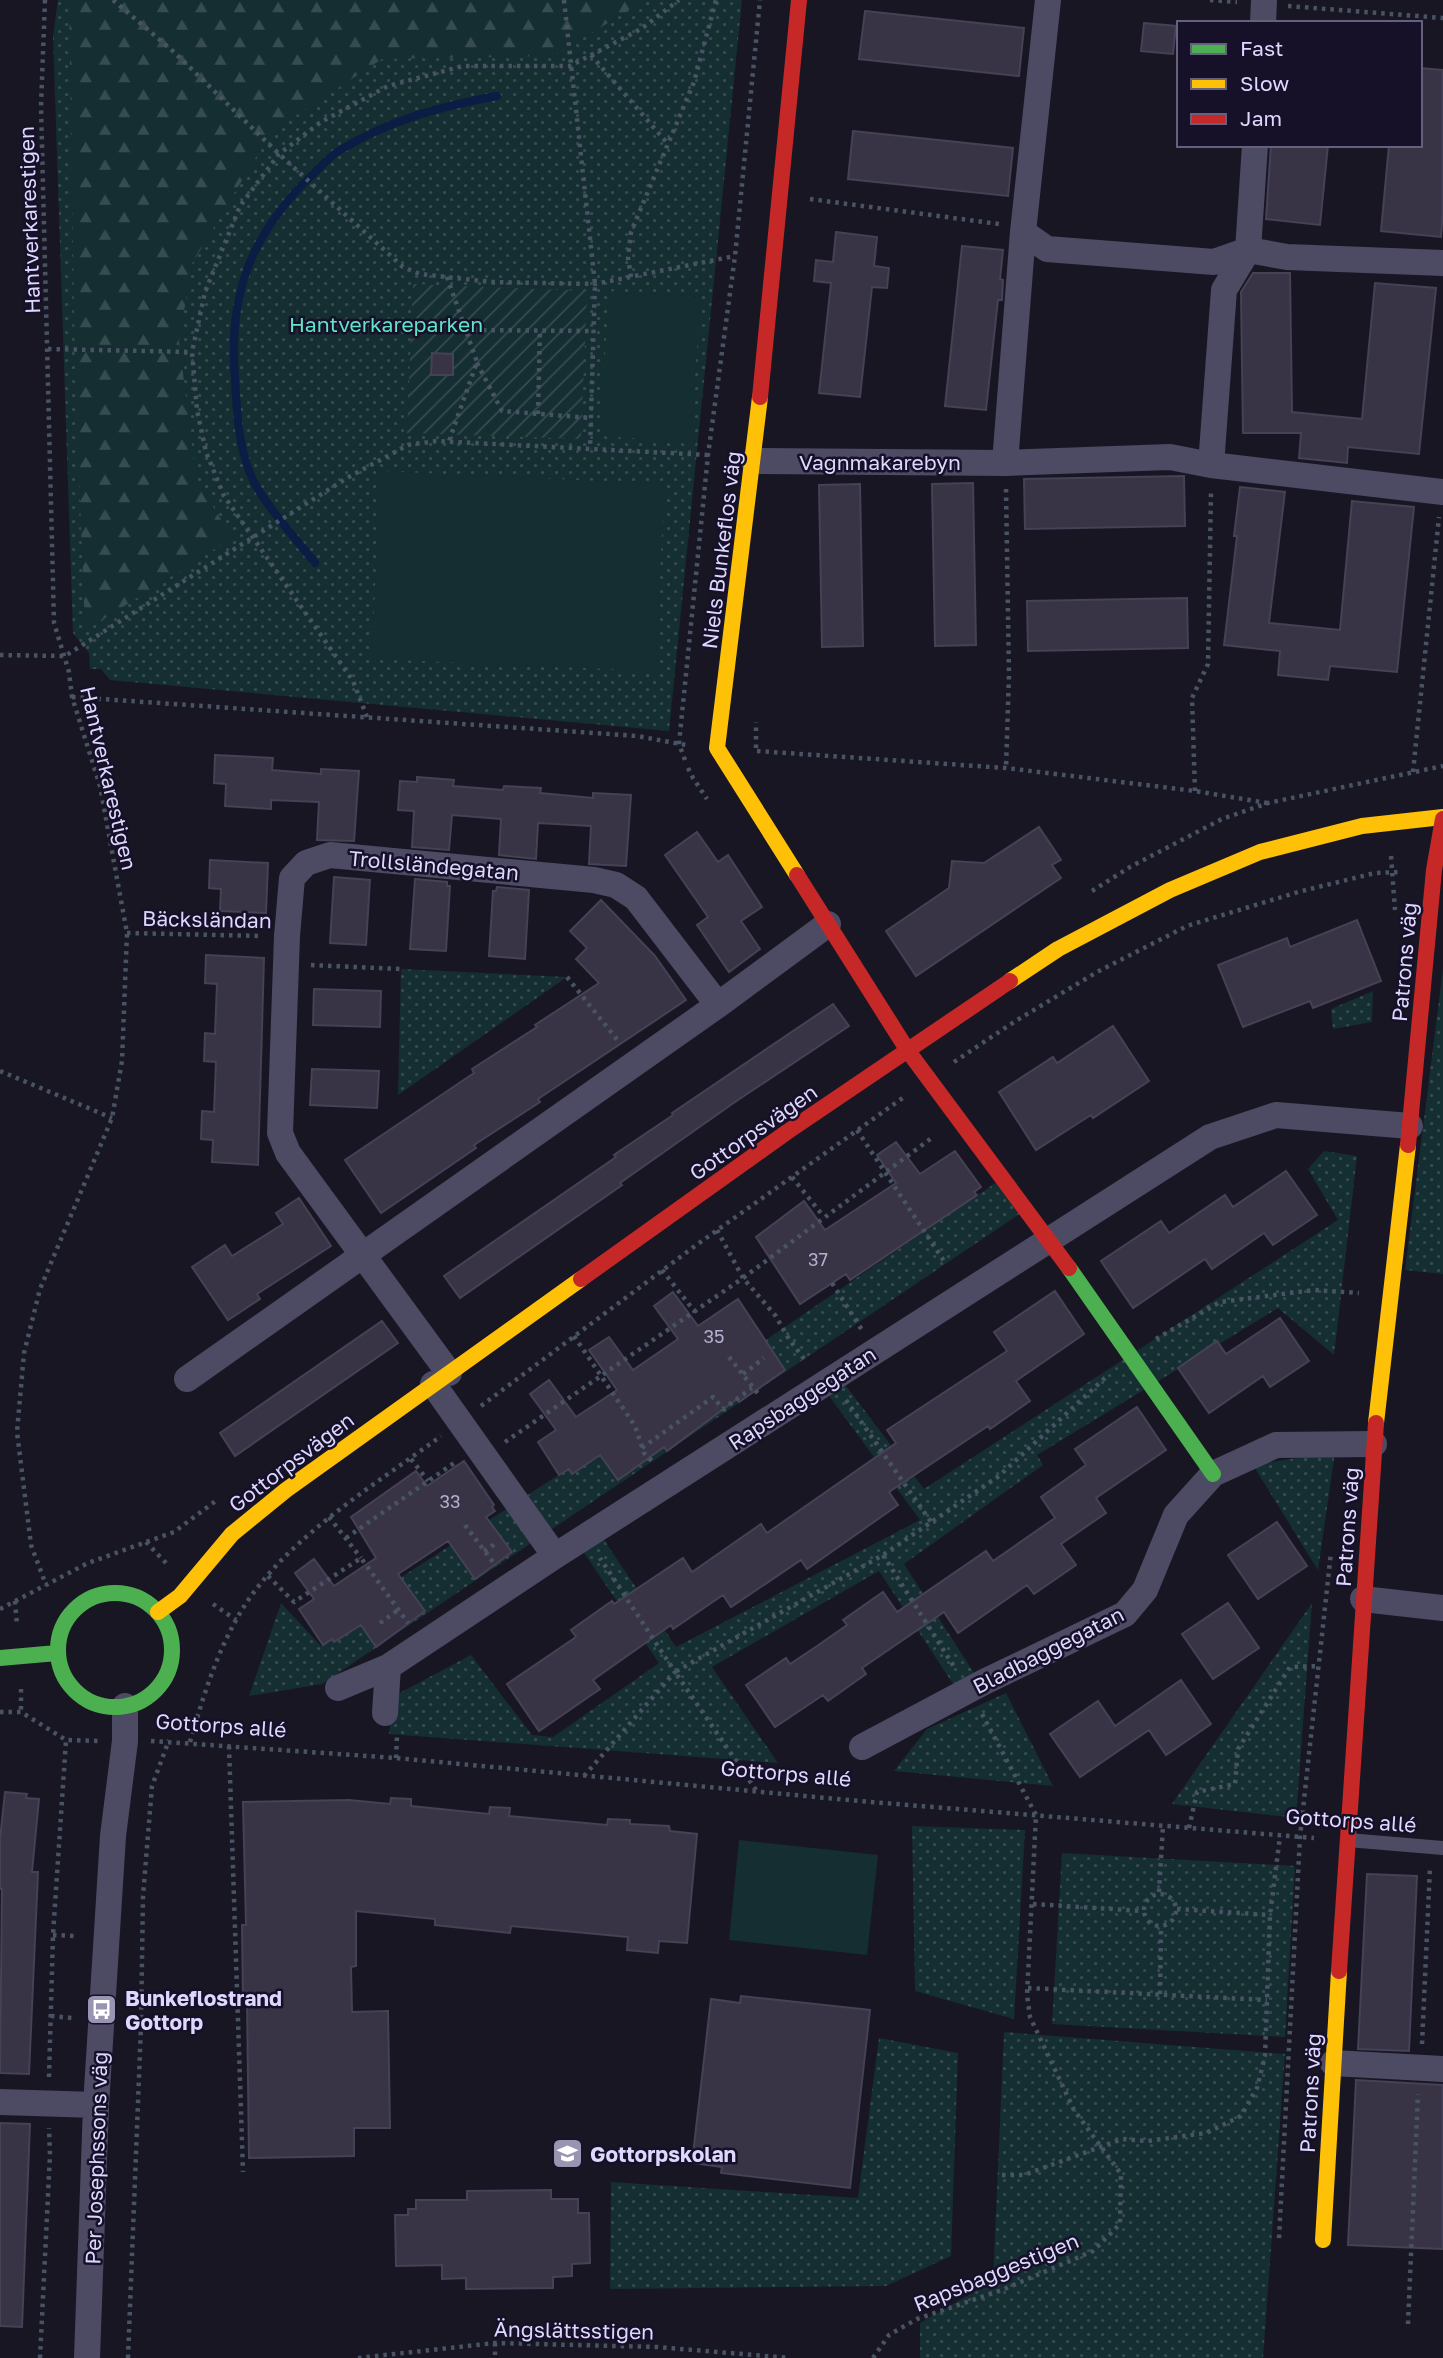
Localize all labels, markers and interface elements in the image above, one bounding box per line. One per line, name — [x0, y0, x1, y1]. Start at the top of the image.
legend — [1177, 21, 1422, 147]
text: Fast — [1240, 35, 1283, 61]
text: Slow — [1240, 70, 1289, 96]
text: Jam — [1240, 105, 1282, 131]
street label: Hantverkarestigen — [13, 126, 45, 314]
park label: Hantverkareparken — [289, 311, 483, 337]
street label: Vagnmakarebyn — [799, 449, 961, 475]
street label: Niels Bunkeflos väg — [696, 450, 746, 650]
street label: Hantverkarestigen — [75, 684, 143, 872]
street label: Trollsländegatan — [348, 845, 520, 885]
street label: Patrons väg — [1386, 901, 1422, 1023]
street label: Bäcksländan — [142, 905, 272, 933]
street label: Gottorpsvägen — [684, 1078, 822, 1186]
house number: 37 — [808, 1248, 828, 1270]
house number: 35 — [704, 1325, 724, 1347]
street label: Rapsbaggegatan — [723, 1341, 881, 1455]
street label: Gottorpsvägen — [223, 1406, 359, 1518]
street label: Patrons väg — [1330, 1466, 1364, 1588]
house number: 33 — [439, 1490, 461, 1512]
street label: Bladbaggegatan — [968, 1601, 1128, 1699]
street label: Gottorps allé — [155, 1707, 287, 1743]
street label: Gottorps allé — [719, 1754, 853, 1792]
street label: Gottorps allé — [1285, 1802, 1417, 1838]
place label: Bunkeflostrand Gottorp — [125, 1985, 282, 2035]
bus stop icon: Bunkeflostrand Gottorp — [85, 1993, 119, 2027]
street label: Patrons väg — [1294, 2033, 1326, 2153]
street label: Per Josephssons väg — [79, 2051, 113, 2265]
school or university icon: Gottorpskolan — [550, 2137, 584, 2171]
place label: Gottorpskolan — [590, 2141, 736, 2167]
street label: Rapsbaggestigen — [910, 2227, 1082, 2317]
street label: Ängslättsstigen — [494, 2316, 654, 2344]

